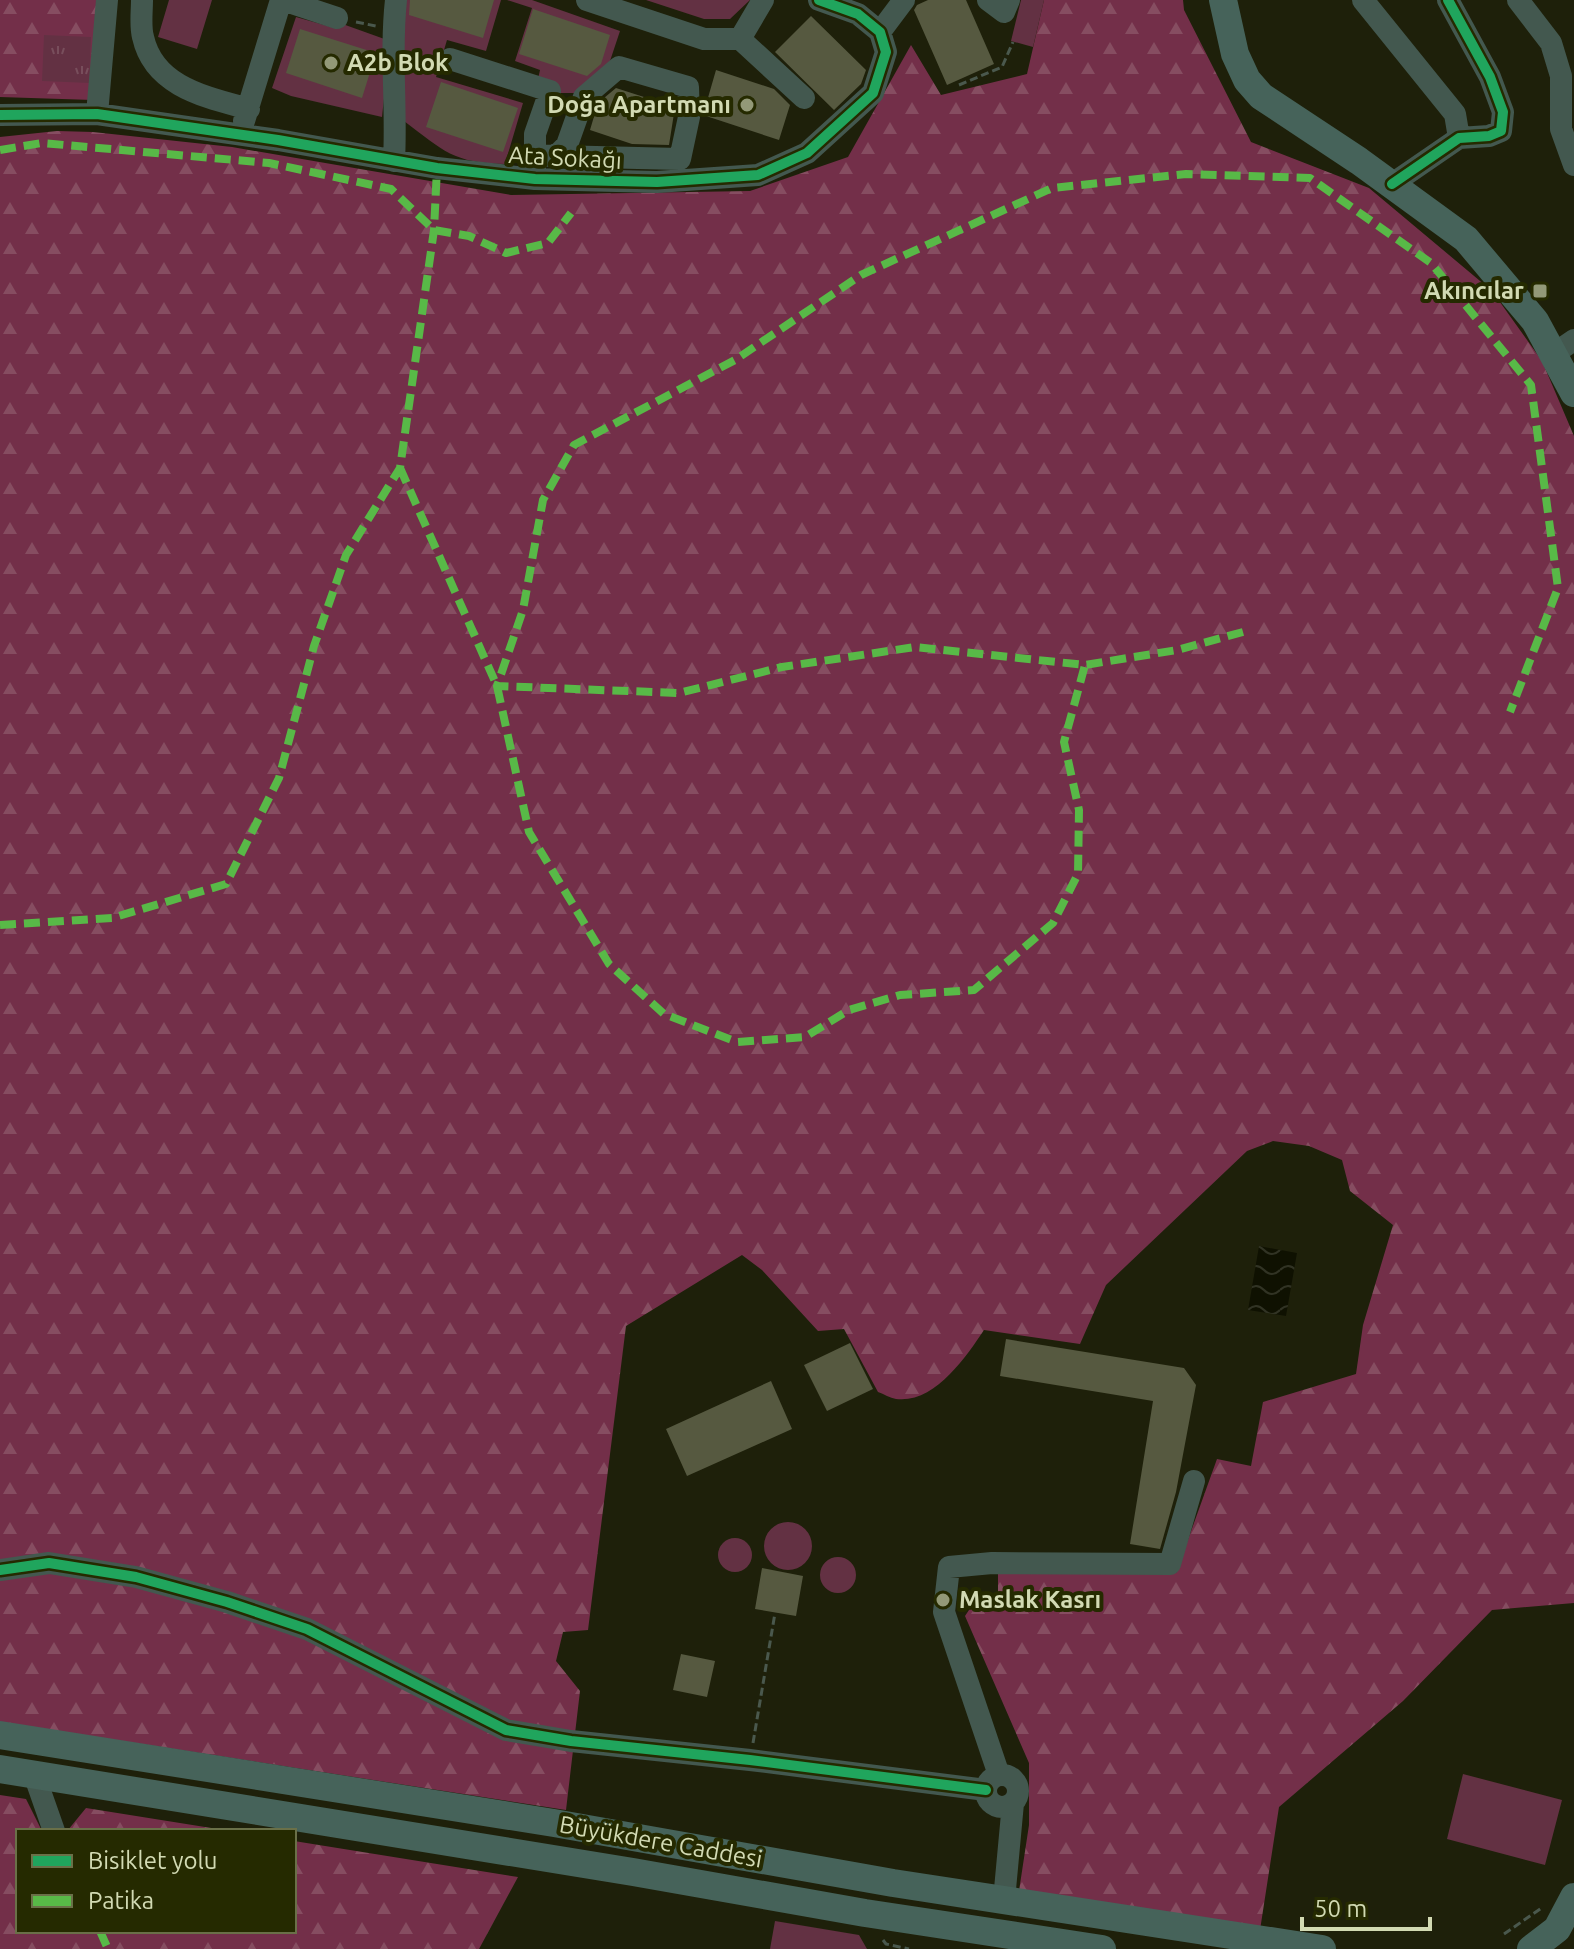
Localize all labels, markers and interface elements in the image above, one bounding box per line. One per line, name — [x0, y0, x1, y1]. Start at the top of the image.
place label: A2b Blok — [347, 49, 449, 76]
marker: A2b Blok — [322, 54, 340, 72]
place label: Doğa Apartmanı — [547, 91, 731, 118]
marker: Doğa Apartmanı — [738, 96, 756, 114]
street label: Ata Sokağı — [508, 141, 622, 174]
place label: Akıncılar — [1424, 277, 1524, 304]
marker: Akıncılar — [1531, 282, 1549, 300]
place label: Maslak Kasrı — [959, 1586, 1101, 1613]
marker: Maslak Kasrı — [934, 1591, 952, 1609]
street label: Büyükdere Caddesi — [557, 1810, 765, 1873]
legend — [16, 1829, 296, 1933]
text: Bisiklet yolu — [88, 1847, 217, 1874]
scale bar — [1302, 1881, 1430, 1931]
text: Patika — [88, 1887, 154, 1914]
text: 50 m — [1314, 1895, 1367, 1922]

